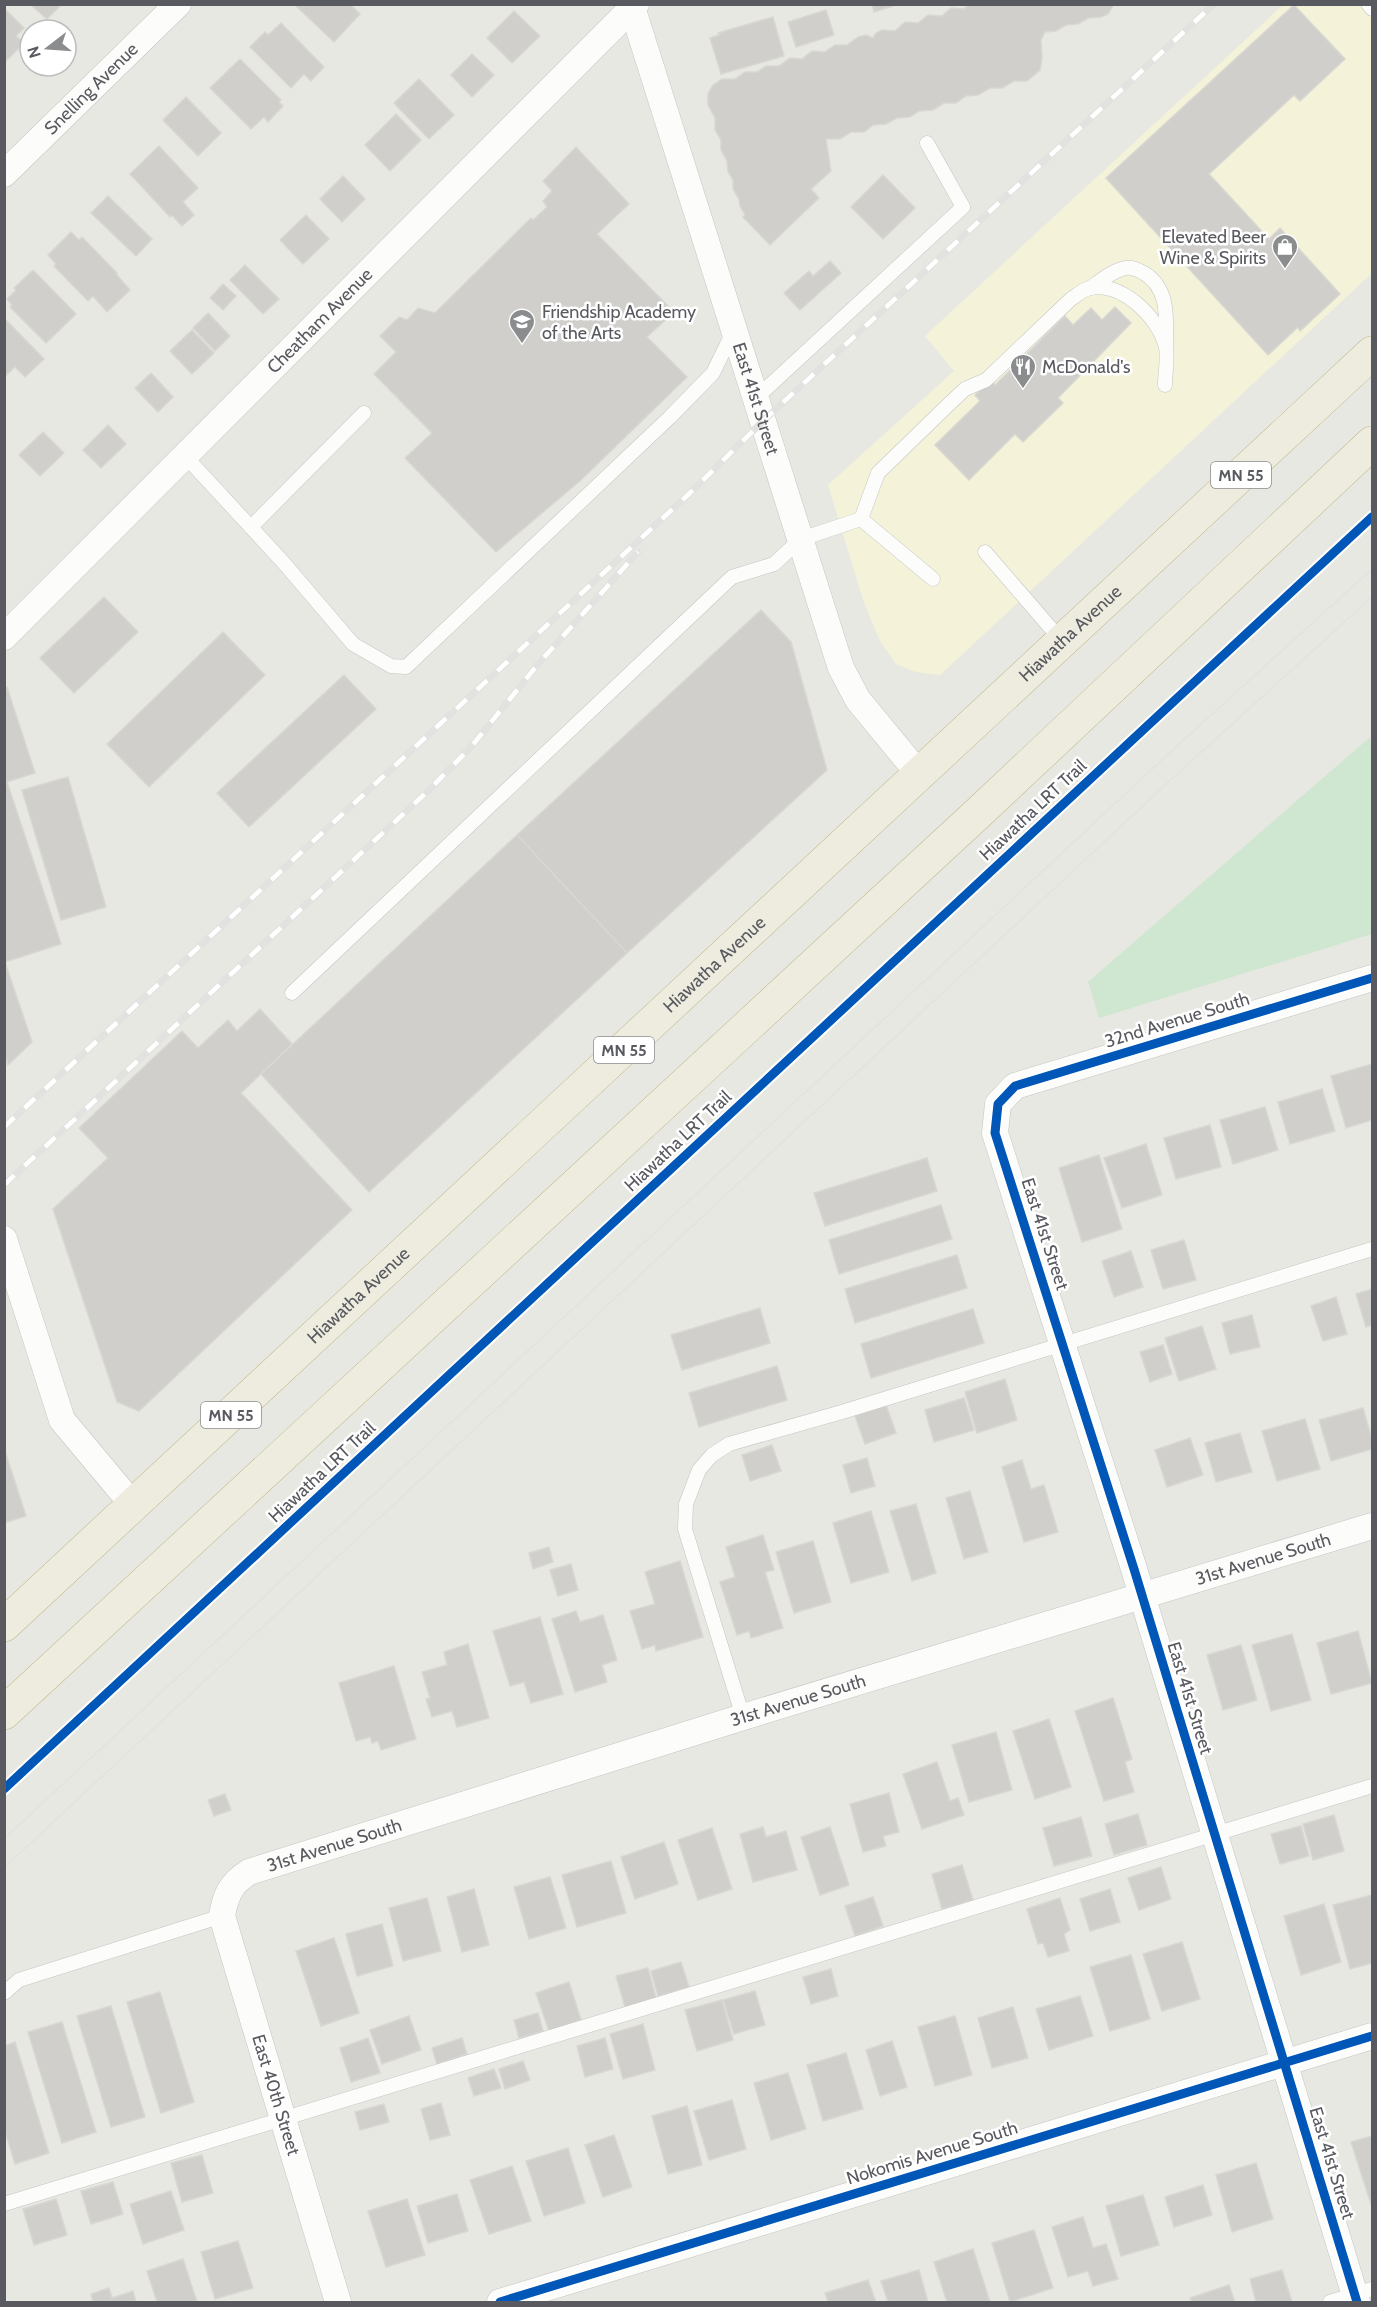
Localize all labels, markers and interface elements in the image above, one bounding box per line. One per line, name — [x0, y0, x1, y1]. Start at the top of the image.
north arrow — [18, 18, 78, 78]
street label: Snelling Avenue — [40, 38, 143, 139]
text: N — [23, 44, 45, 60]
place label: Elevated Beer Wine & Spirits — [1160, 226, 1266, 269]
shop icon: Elevated Beer Wine & Spirits — [1270, 232, 1300, 270]
street label: Cheatham Avenue — [263, 263, 377, 378]
place label: Friendship Academy of the Arts — [542, 301, 696, 344]
school or university icon: Friendship Academy of the Arts — [507, 307, 537, 345]
street label: East 41st Street — [728, 340, 784, 458]
restaurant icon: McDonald's — [1008, 352, 1038, 390]
place label: McDonald's — [1042, 356, 1130, 378]
road number: MN 55 — [1211, 462, 1271, 488]
street label: Hiawatha Avenue — [1014, 581, 1126, 687]
street label: Hiawatha LRT Trail — [975, 754, 1092, 865]
street label: Hiawatha Avenue — [659, 912, 770, 1017]
street label: 32nd Avenue South — [1102, 988, 1252, 1052]
road number: MN 55 — [594, 1037, 654, 1063]
street label: Hiawatha LRT Trail — [620, 1085, 737, 1196]
street label: East 41st Street — [1017, 1175, 1073, 1293]
street label: Hiawatha Avenue — [303, 1242, 414, 1348]
road number: MN 55 — [201, 1402, 261, 1428]
street label: Hiawatha LRT Trail — [264, 1416, 381, 1527]
street label: 31st Avenue South — [1193, 1528, 1333, 1590]
street label: East 41st Street — [1162, 1639, 1218, 1757]
street label: 31st Avenue South — [728, 1669, 868, 1731]
street label: 31st Avenue South — [264, 1814, 404, 1877]
street label: East 40th Street — [247, 2032, 305, 2158]
street label: East 41st Street — [1304, 2104, 1360, 2222]
street label: Nokomis Avenue South — [844, 2116, 1020, 2190]

